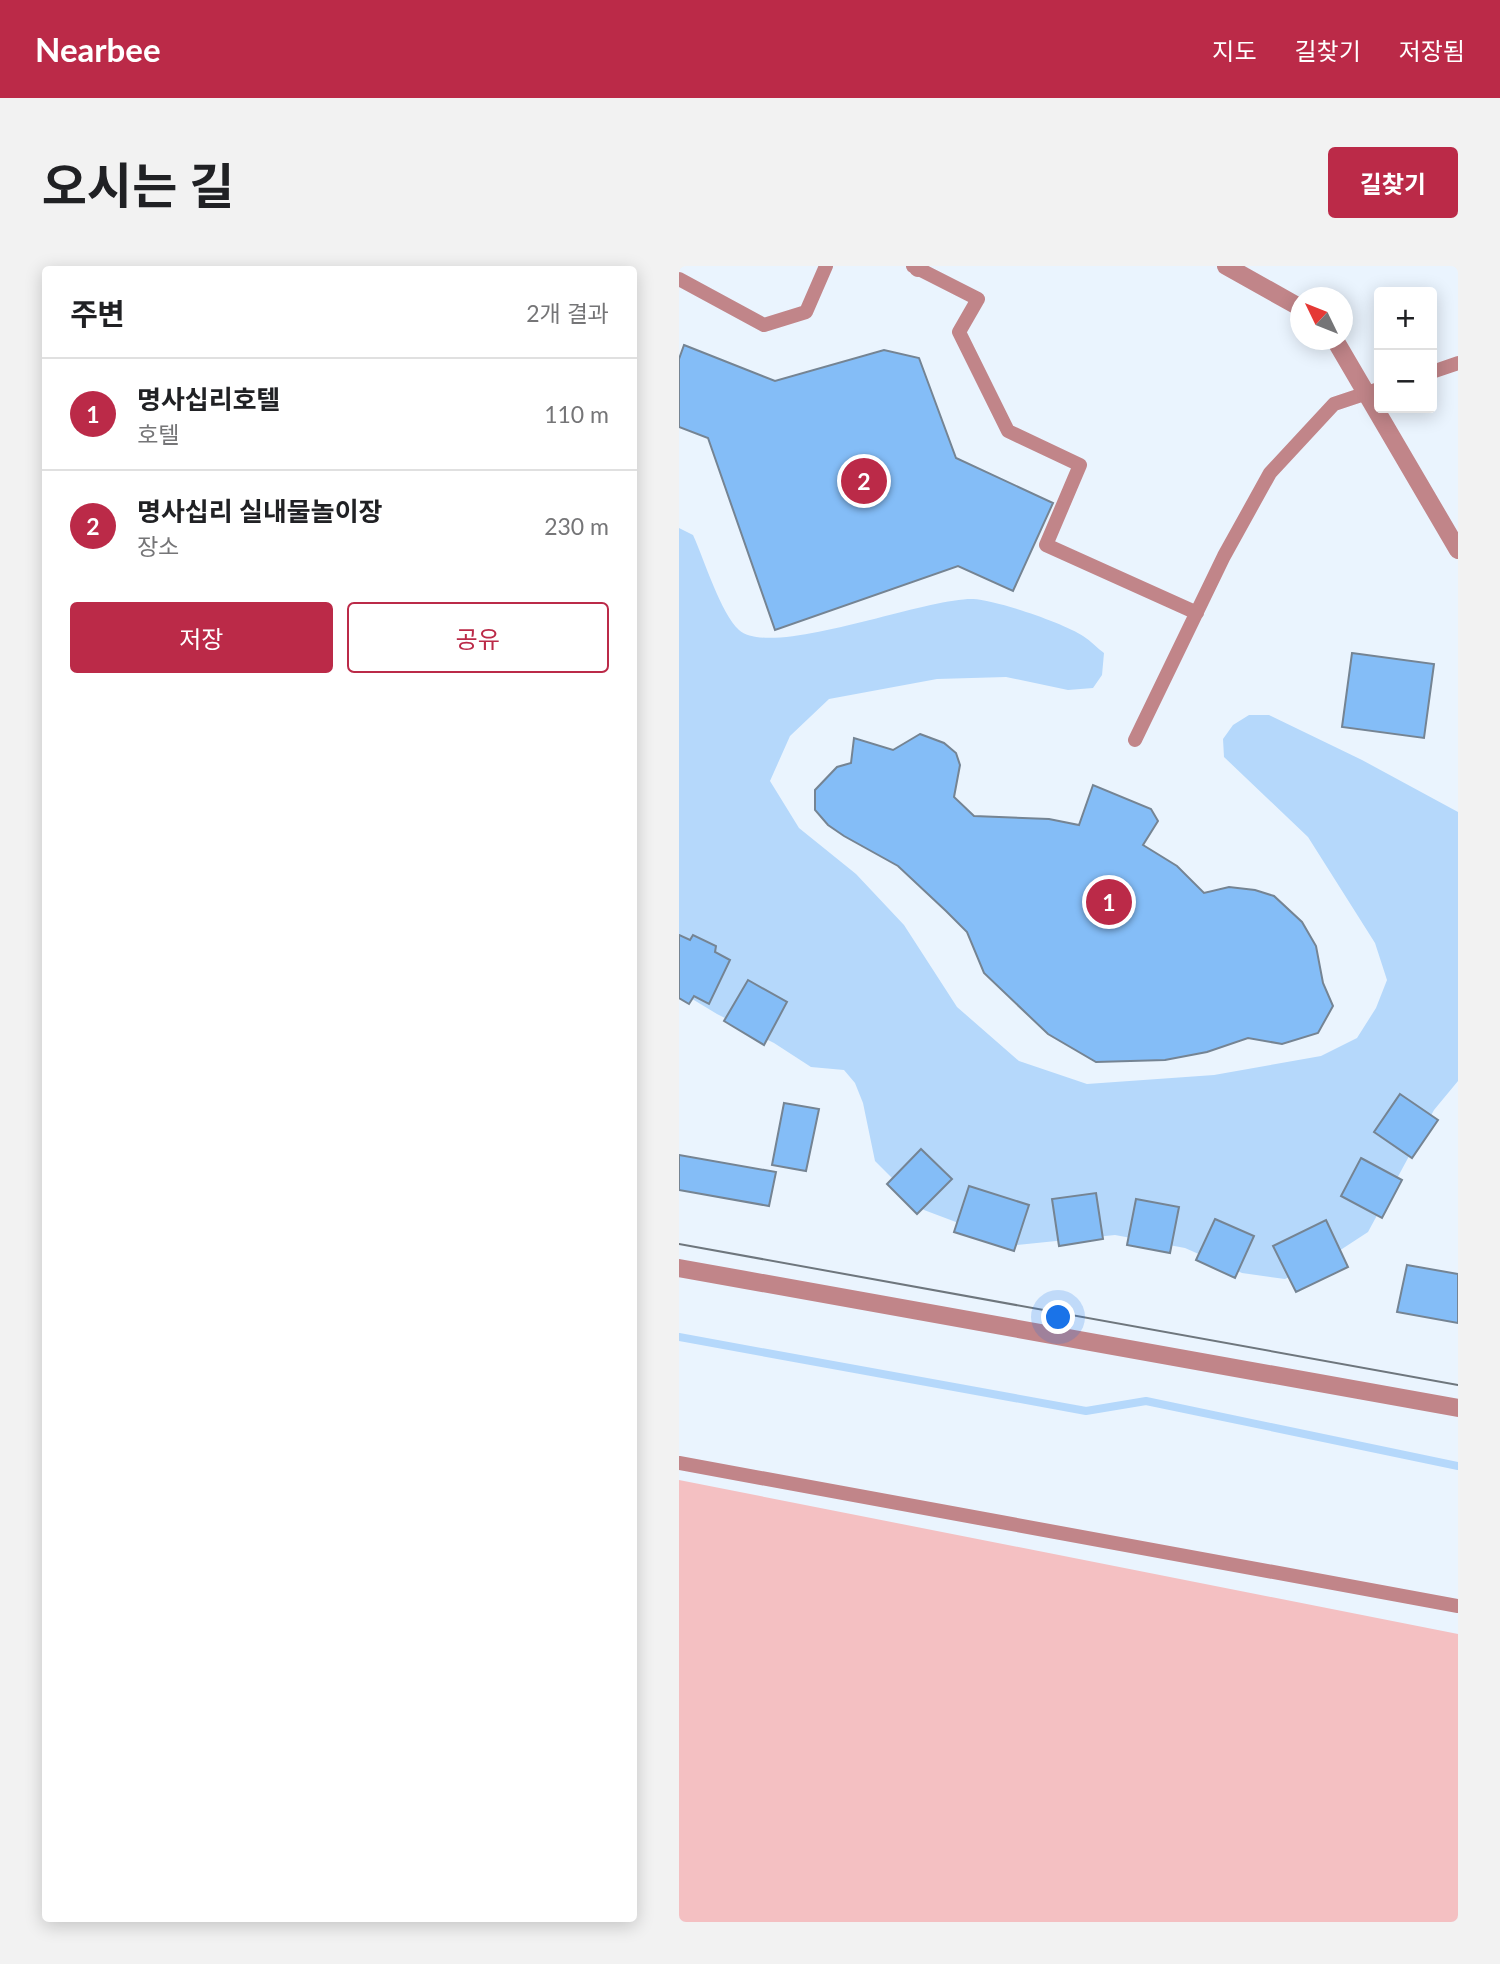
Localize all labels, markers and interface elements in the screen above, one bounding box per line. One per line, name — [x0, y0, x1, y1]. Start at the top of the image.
text: Nearbee — [35, 29, 161, 69]
text: 지도 — [1212, 36, 1257, 65]
text: 길찾기 — [1295, 36, 1361, 65]
text: 저장됨 — [1399, 36, 1465, 65]
button: 길찾기 — [1328, 147, 1458, 218]
text: 오시는 길 — [42, 156, 234, 214]
north arrow — [1290, 287, 1353, 350]
map controls — [1374, 287, 1437, 413]
button: + — [1374, 287, 1437, 350]
text: 주변 — [70, 295, 125, 331]
text: 2개 결과 — [526, 299, 609, 327]
button: − — [1374, 350, 1437, 413]
text: 명사십리호텔 — [137, 383, 281, 415]
text: 1 — [86, 400, 100, 428]
text: 110 m — [544, 400, 609, 428]
text: 호텔 — [137, 420, 179, 448]
pin: 2 — [841, 455, 887, 507]
text: 명사십리 실내물놀이장 — [137, 495, 383, 527]
text: 2 — [86, 512, 100, 540]
text: 230 m — [544, 512, 609, 540]
text: 장소 — [137, 532, 179, 560]
button: 저장 — [70, 602, 333, 673]
button: 공유 — [347, 602, 609, 673]
pin: 1 — [1086, 876, 1132, 928]
your location — [1041, 1300, 1075, 1334]

